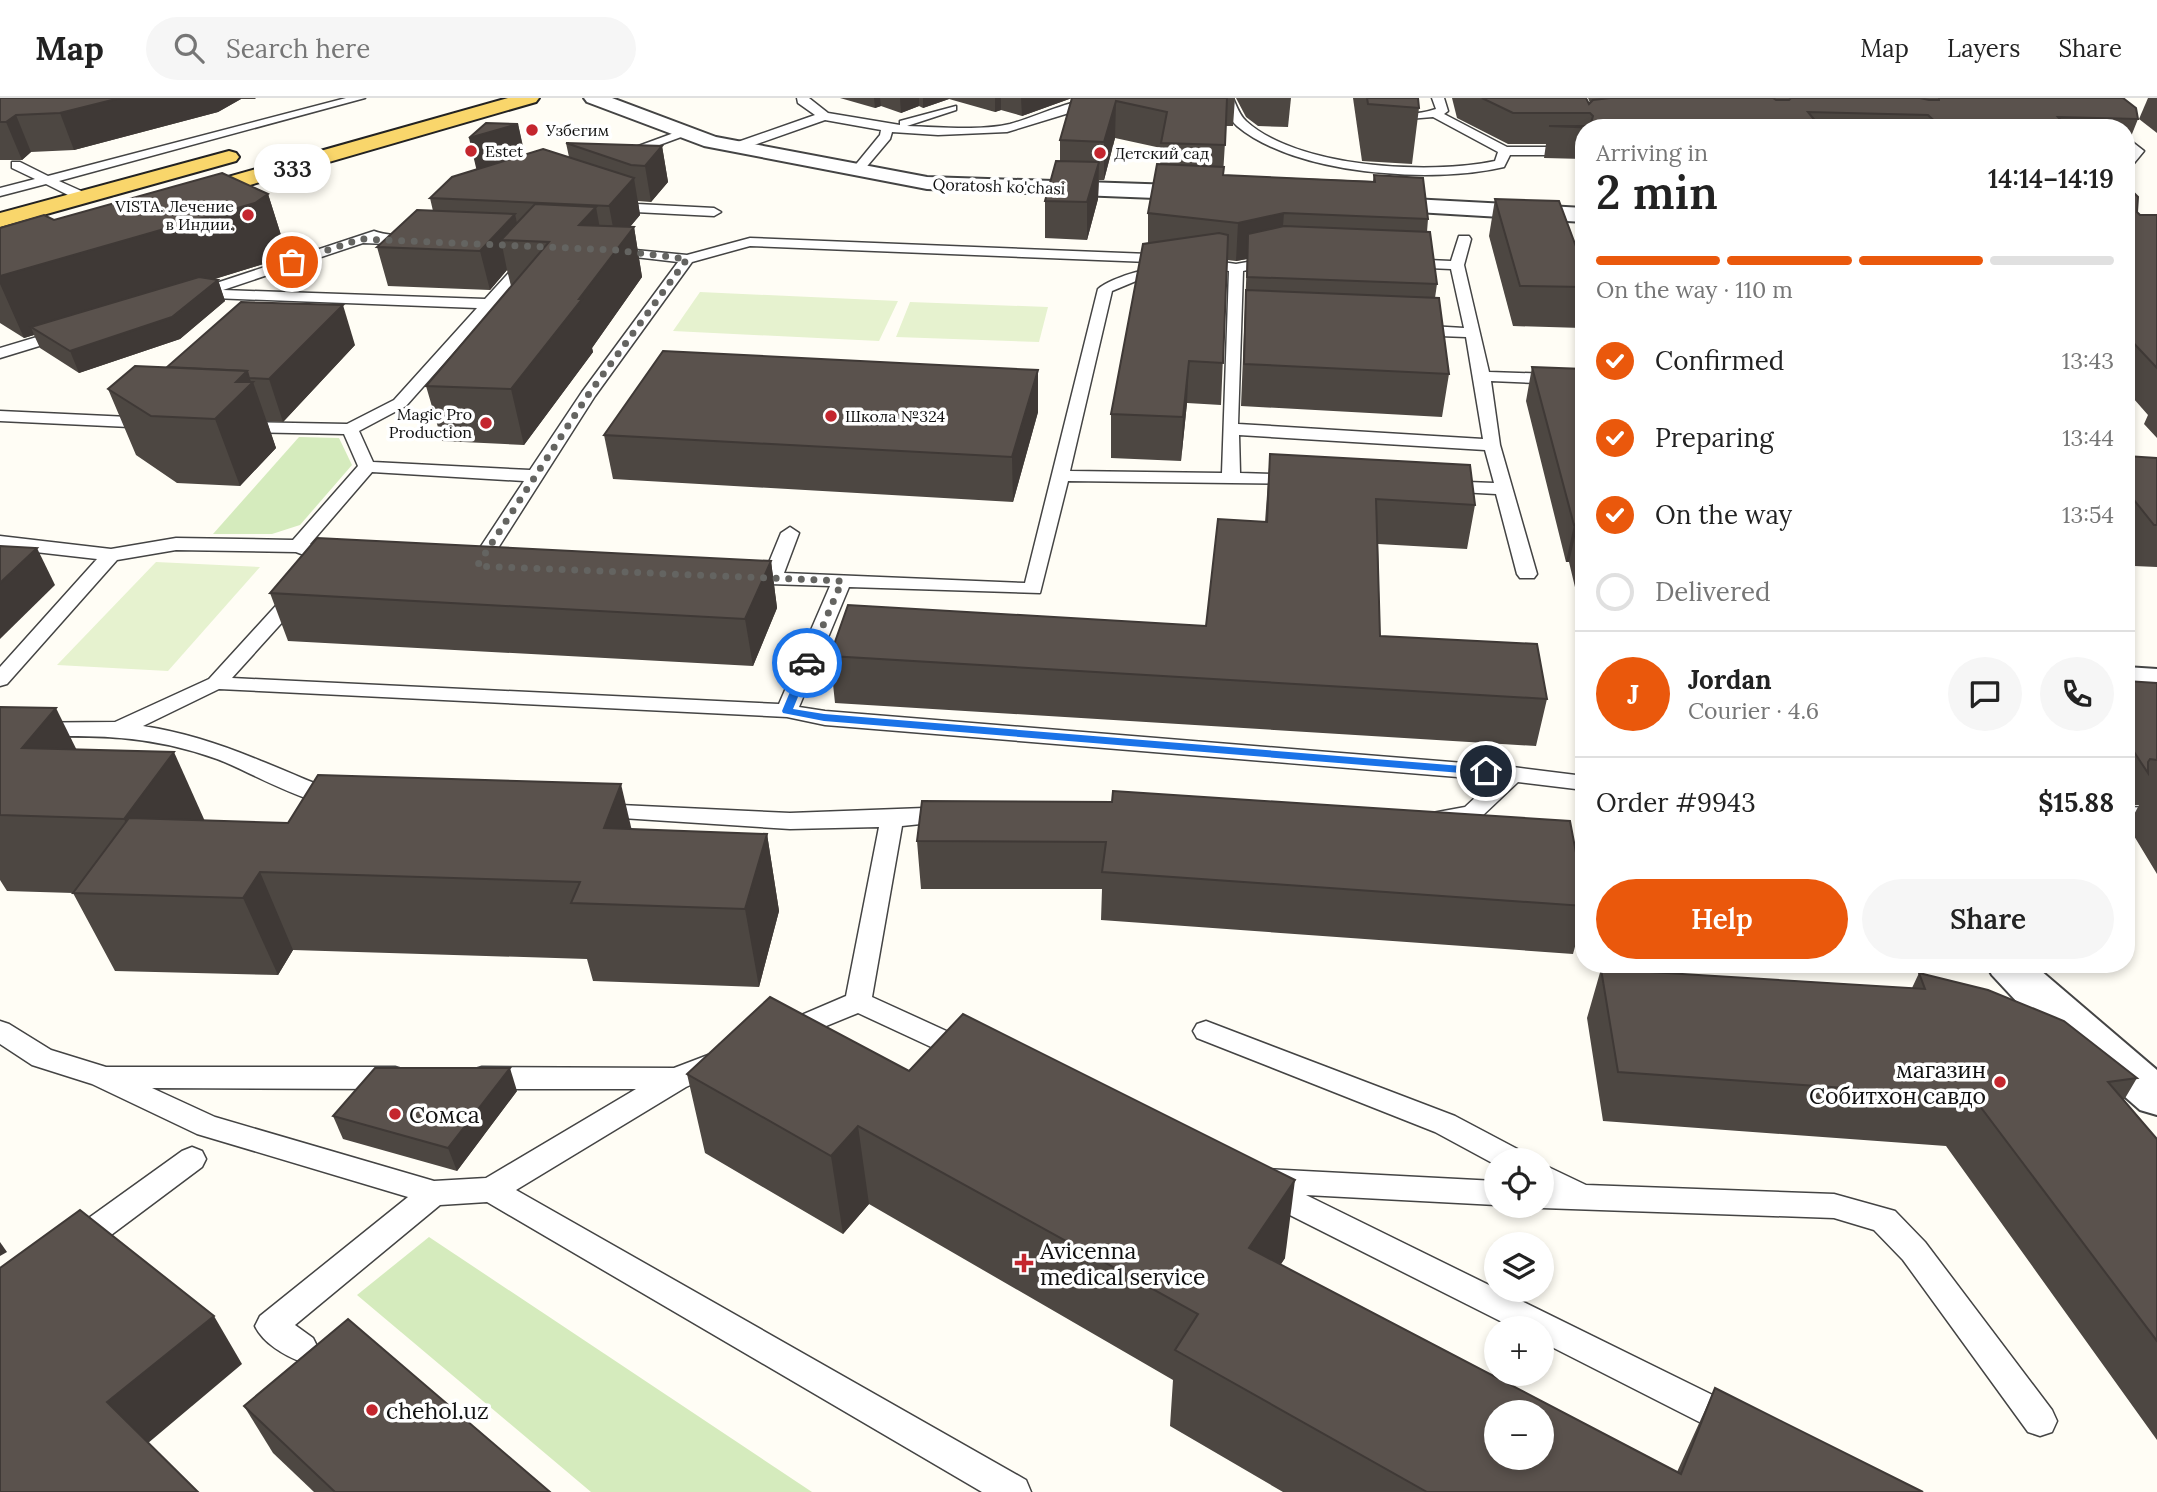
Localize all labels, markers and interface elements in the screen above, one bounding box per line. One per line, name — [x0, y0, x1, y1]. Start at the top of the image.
search box — [146, 17, 636, 80]
text: Map — [35, 27, 104, 69]
icon: search — [170, 29, 208, 67]
text: Search here — [226, 32, 370, 65]
text: Map — [1860, 33, 1909, 64]
text: Layers — [1947, 33, 2020, 64]
text: Share — [2058, 33, 2122, 64]
place label: Узбегим — [545, 120, 610, 140]
marker: Узбегим — [524, 122, 540, 138]
text: Arriving in — [1596, 138, 1708, 167]
place label: Estet — [485, 141, 524, 161]
callout: 333 — [254, 143, 330, 192]
marker: Estet — [463, 143, 479, 159]
place label: Детский сад — [1114, 143, 1210, 163]
marker: Детский сад — [1092, 145, 1108, 161]
text: 333 — [273, 154, 312, 183]
text: 14:14–14:19 — [1988, 162, 2114, 195]
text: 2 min — [1596, 163, 1718, 222]
street label: Qoratosh ko'chasi — [932, 174, 1066, 198]
place label: VISTA. Лечение в Индии. — [114, 196, 234, 234]
marker: VISTA. Лечение в Индии. — [240, 207, 256, 223]
pin — [262, 232, 322, 292]
icon: bag — [273, 243, 311, 281]
text: On the way · 110 m — [1596, 275, 1793, 304]
icon: check — [1596, 342, 1634, 380]
text: Confirmed — [1655, 344, 1784, 377]
text: 13:43 — [2062, 346, 2114, 375]
place label: Magic Pro Production — [389, 404, 472, 442]
place label: Школа №324 — [845, 406, 945, 426]
marker: Школа №324 — [823, 408, 839, 424]
marker: Magic Pro Production — [478, 415, 494, 431]
icon: check — [1596, 419, 1634, 457]
text: Preparing — [1655, 421, 1774, 454]
text: 13:44 — [2062, 423, 2114, 452]
icon: check — [1596, 496, 1634, 534]
text: On the way — [1655, 498, 1792, 531]
text: 13:54 — [2062, 500, 2114, 529]
text: Delivered — [1655, 575, 1771, 608]
courier — [772, 628, 842, 698]
icon: car — [788, 644, 826, 682]
button: chat — [1948, 657, 2022, 731]
button: phone — [2040, 657, 2114, 731]
text: Jordan — [1688, 663, 1772, 696]
text: J — [1627, 678, 1639, 711]
text: Courier · 4.6 — [1688, 696, 1819, 725]
pin — [1456, 741, 1516, 801]
icon: home — [1467, 752, 1505, 790]
text: Order #9943 — [1596, 786, 1756, 819]
text: $15.88 — [2038, 786, 2114, 819]
button: Help — [1596, 879, 1848, 959]
button: Share — [1862, 879, 2114, 959]
place label: магазин Собитхон савдо — [1809, 1055, 1986, 1110]
marker: магазин Собитхон савдо — [1992, 1074, 2008, 1090]
place label: Сомса — [409, 1100, 480, 1129]
marker: Сомса — [387, 1106, 403, 1122]
map controls — [1484, 1148, 1554, 1470]
button: locate — [1484, 1148, 1554, 1218]
button: layers — [1484, 1232, 1554, 1302]
place label: Avicenna medical service — [1039, 1236, 1205, 1291]
marker: Avicenna medical service — [1014, 1253, 1034, 1273]
button: + — [1484, 1316, 1554, 1386]
place label: chehol.uz — [386, 1396, 489, 1425]
button: − — [1484, 1400, 1554, 1470]
marker: chehol.uz — [364, 1402, 380, 1418]

